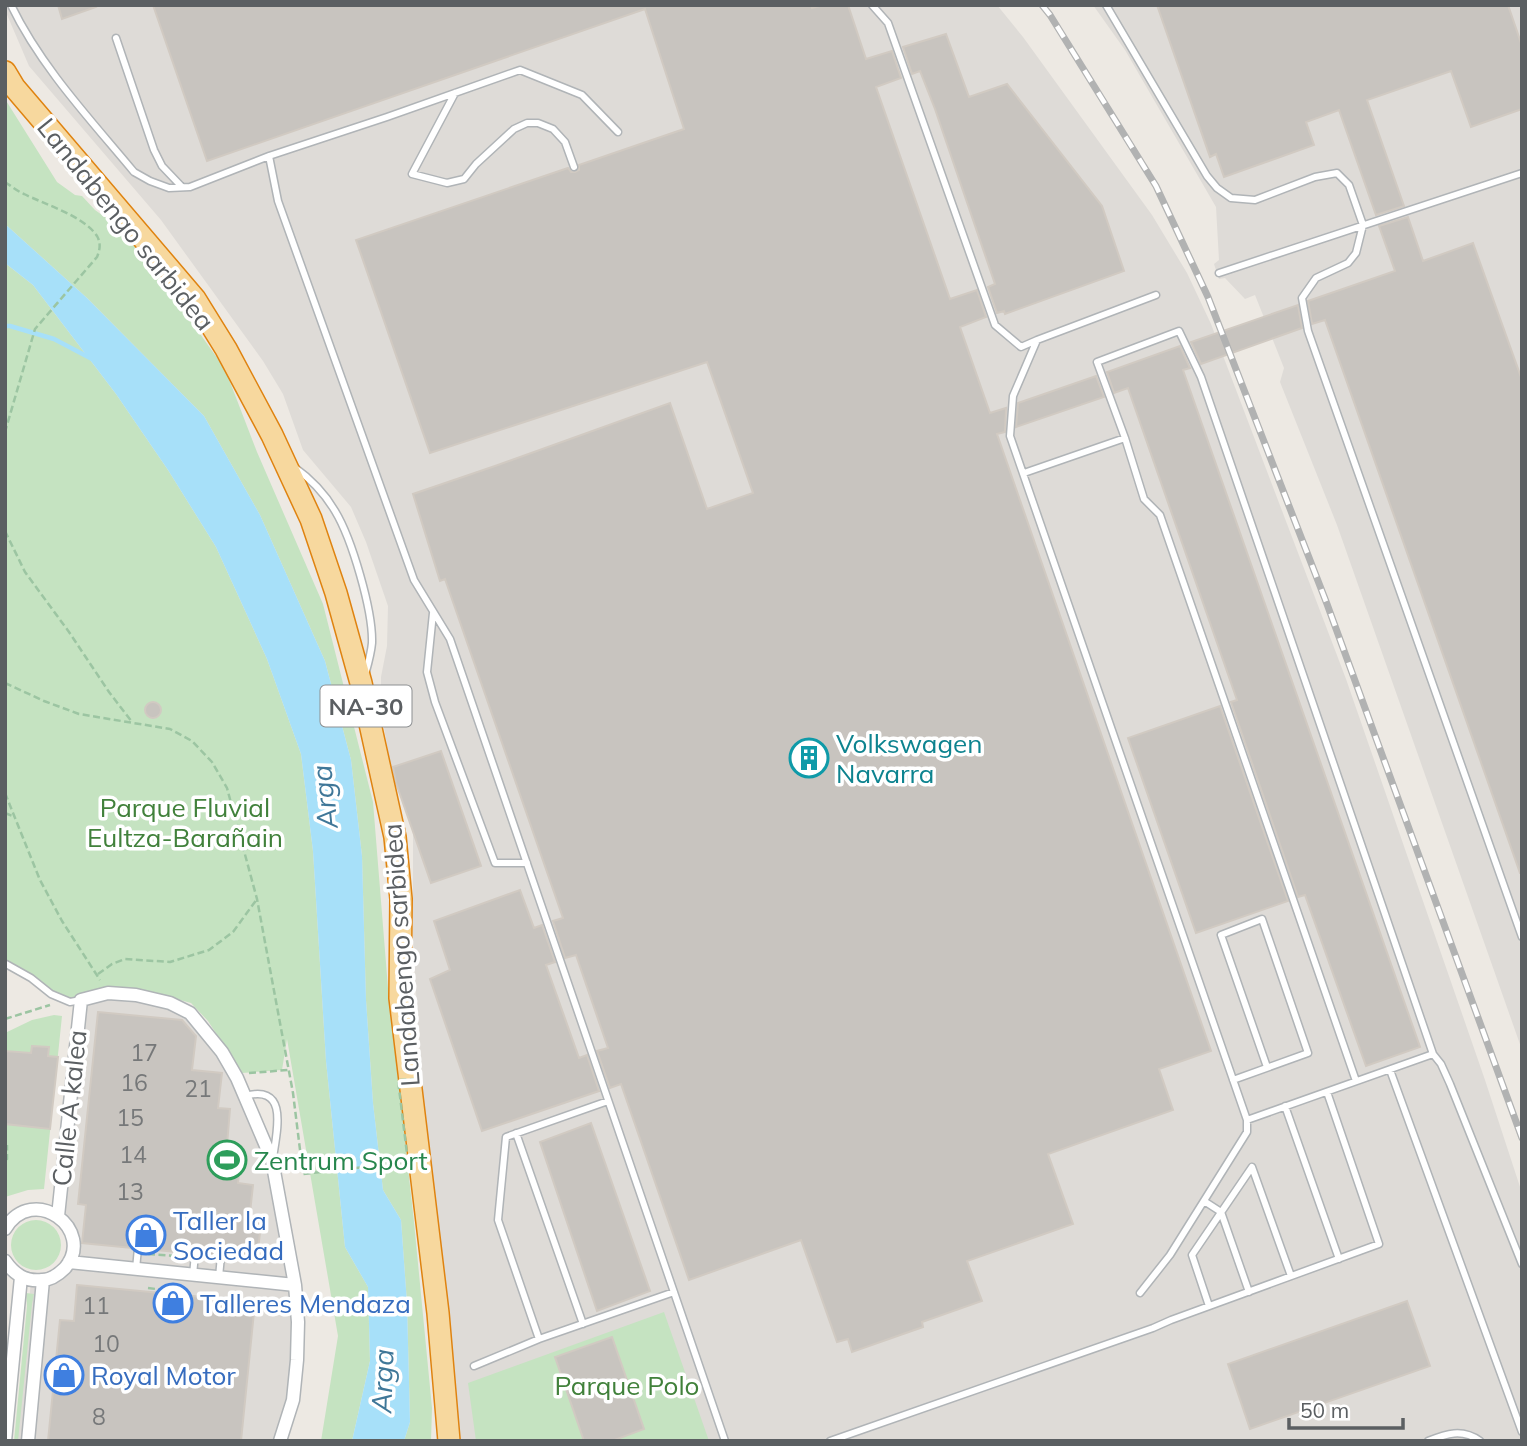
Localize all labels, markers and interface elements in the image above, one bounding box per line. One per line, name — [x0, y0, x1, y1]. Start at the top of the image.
street label: Landabengo sarbidea — [30, 111, 222, 337]
road number: NA-30 — [320, 686, 412, 726]
place label: Volkswagen Navarra — [836, 727, 982, 790]
building icon: Volkswagen Navarra — [788, 737, 830, 779]
water label: Arga — [303, 763, 345, 832]
park label: Parque Fluvial Eultza-Barañain — [87, 791, 283, 854]
street label: Landabengo sarbidea — [375, 822, 427, 1088]
street label: Calle A kalea — [44, 1028, 94, 1188]
house number: 17 — [130, 1038, 158, 1067]
house number: 16 — [120, 1068, 148, 1097]
house number: 21 — [184, 1074, 212, 1103]
house number: 15 — [116, 1103, 144, 1132]
sports icon: Zentrum Sport — [206, 1139, 248, 1181]
house number: 14 — [119, 1140, 147, 1169]
place label: Zentrum Sport — [254, 1144, 428, 1177]
house number: 13 — [116, 1177, 144, 1206]
place label: Taller la Sociedad — [173, 1204, 284, 1267]
shop icon: Taller la Sociedad — [125, 1214, 167, 1256]
shop icon: Talleres Mendaza — [152, 1282, 194, 1324]
place label: Talleres Mendaza — [200, 1287, 411, 1320]
house number: 11 — [82, 1291, 110, 1320]
house number: 10 — [92, 1329, 120, 1358]
water label: Arga — [363, 1348, 401, 1415]
shop icon: Royal Motor — [43, 1354, 85, 1396]
place label: Royal Motor — [91, 1359, 236, 1392]
park label: Parque Polo — [555, 1369, 699, 1402]
scale bar — [1289, 1386, 1403, 1430]
text: 50 m — [1300, 1397, 1349, 1423]
house number: 8 — [92, 1402, 106, 1431]

